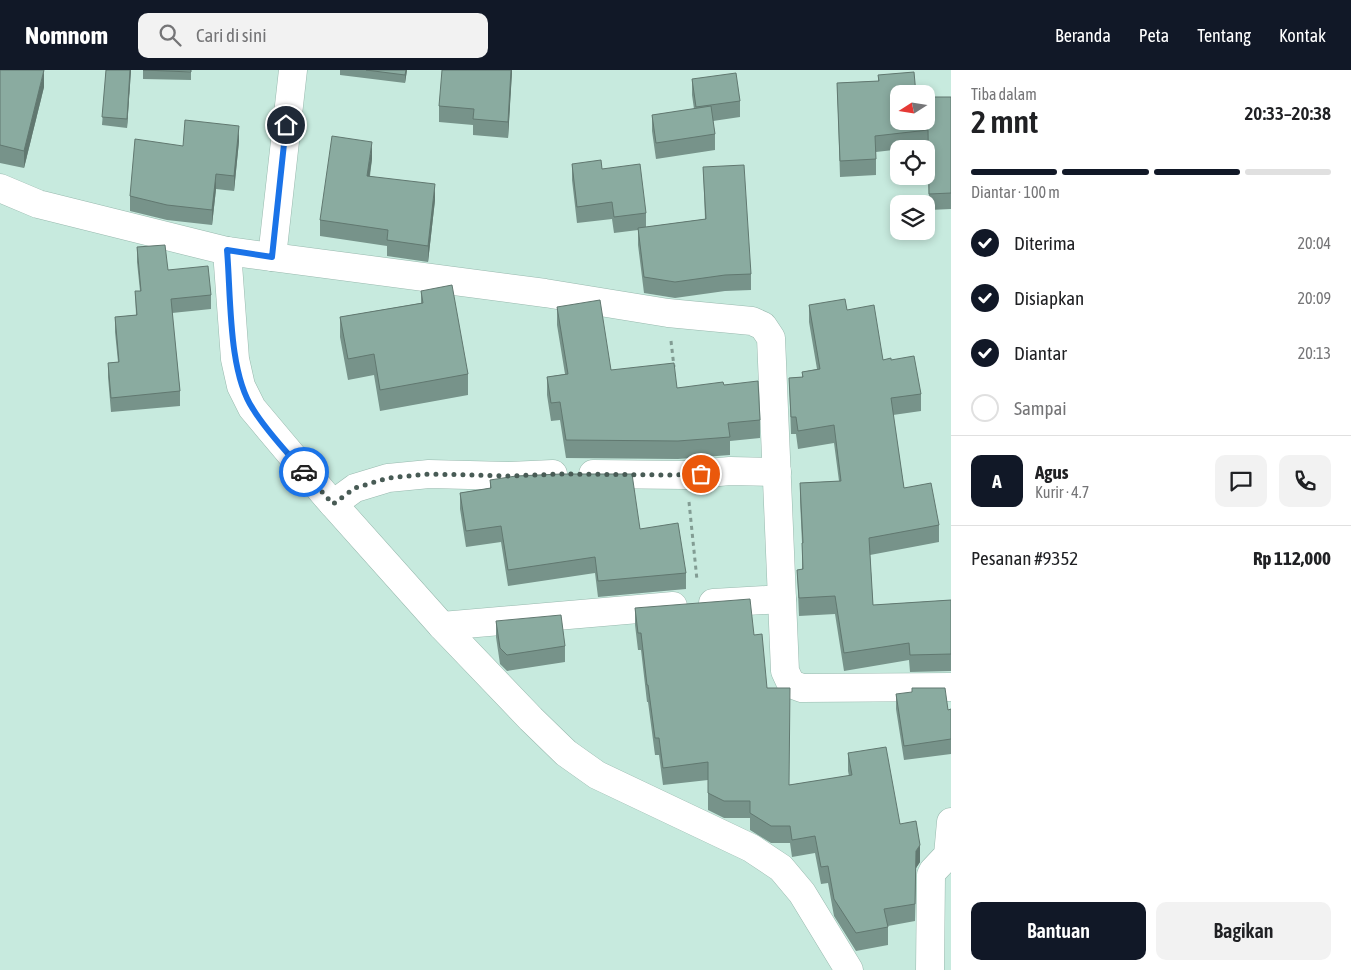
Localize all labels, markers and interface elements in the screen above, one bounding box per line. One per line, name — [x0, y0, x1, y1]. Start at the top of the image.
search box — [138, 13, 488, 58]
icon: search — [156, 21, 184, 49]
text: Nomnom — [25, 22, 108, 49]
text: Cari di sini — [196, 24, 267, 46]
text: Beranda — [1055, 25, 1111, 46]
text: Peta — [1139, 25, 1169, 46]
text: Tentang — [1197, 25, 1251, 46]
text: Kontak — [1279, 25, 1326, 46]
north arrow — [890, 85, 935, 130]
map controls — [890, 85, 935, 240]
text: Tiba dalam — [971, 85, 1037, 103]
text: 20:33–20:38 — [1244, 102, 1331, 124]
text: 2 mnt — [971, 103, 1038, 140]
pin — [265, 104, 307, 146]
icon: home — [272, 111, 300, 139]
button: locate — [890, 140, 935, 185]
text: Diantar · 100 m — [971, 183, 1060, 201]
button: layers — [890, 195, 935, 240]
icon: check — [971, 229, 999, 257]
text: Diterima — [1014, 232, 1075, 254]
text: 20:04 — [1297, 234, 1331, 252]
icon: check — [971, 284, 999, 312]
text: Disiapkan — [1014, 287, 1084, 309]
text: 20:09 — [1297, 289, 1331, 307]
icon: check — [971, 339, 999, 367]
text: Diantar — [1014, 342, 1067, 364]
text: 20:13 — [1298, 344, 1331, 362]
text: Sampai — [1014, 397, 1067, 419]
courier — [279, 447, 329, 497]
pin — [680, 453, 722, 495]
button: chat — [1215, 455, 1267, 507]
button: phone — [1279, 455, 1331, 507]
icon: car — [290, 458, 318, 486]
icon: bag — [687, 460, 715, 488]
text: Agus — [1035, 461, 1068, 483]
text: A — [992, 470, 1002, 492]
text: Kurir · 4.7 — [1035, 483, 1089, 501]
text: Pesanan #9352 — [971, 547, 1078, 569]
text: Rp 112,000 — [1253, 547, 1331, 569]
button: Bantuan — [971, 902, 1146, 960]
button: Bagikan — [1156, 902, 1331, 960]

